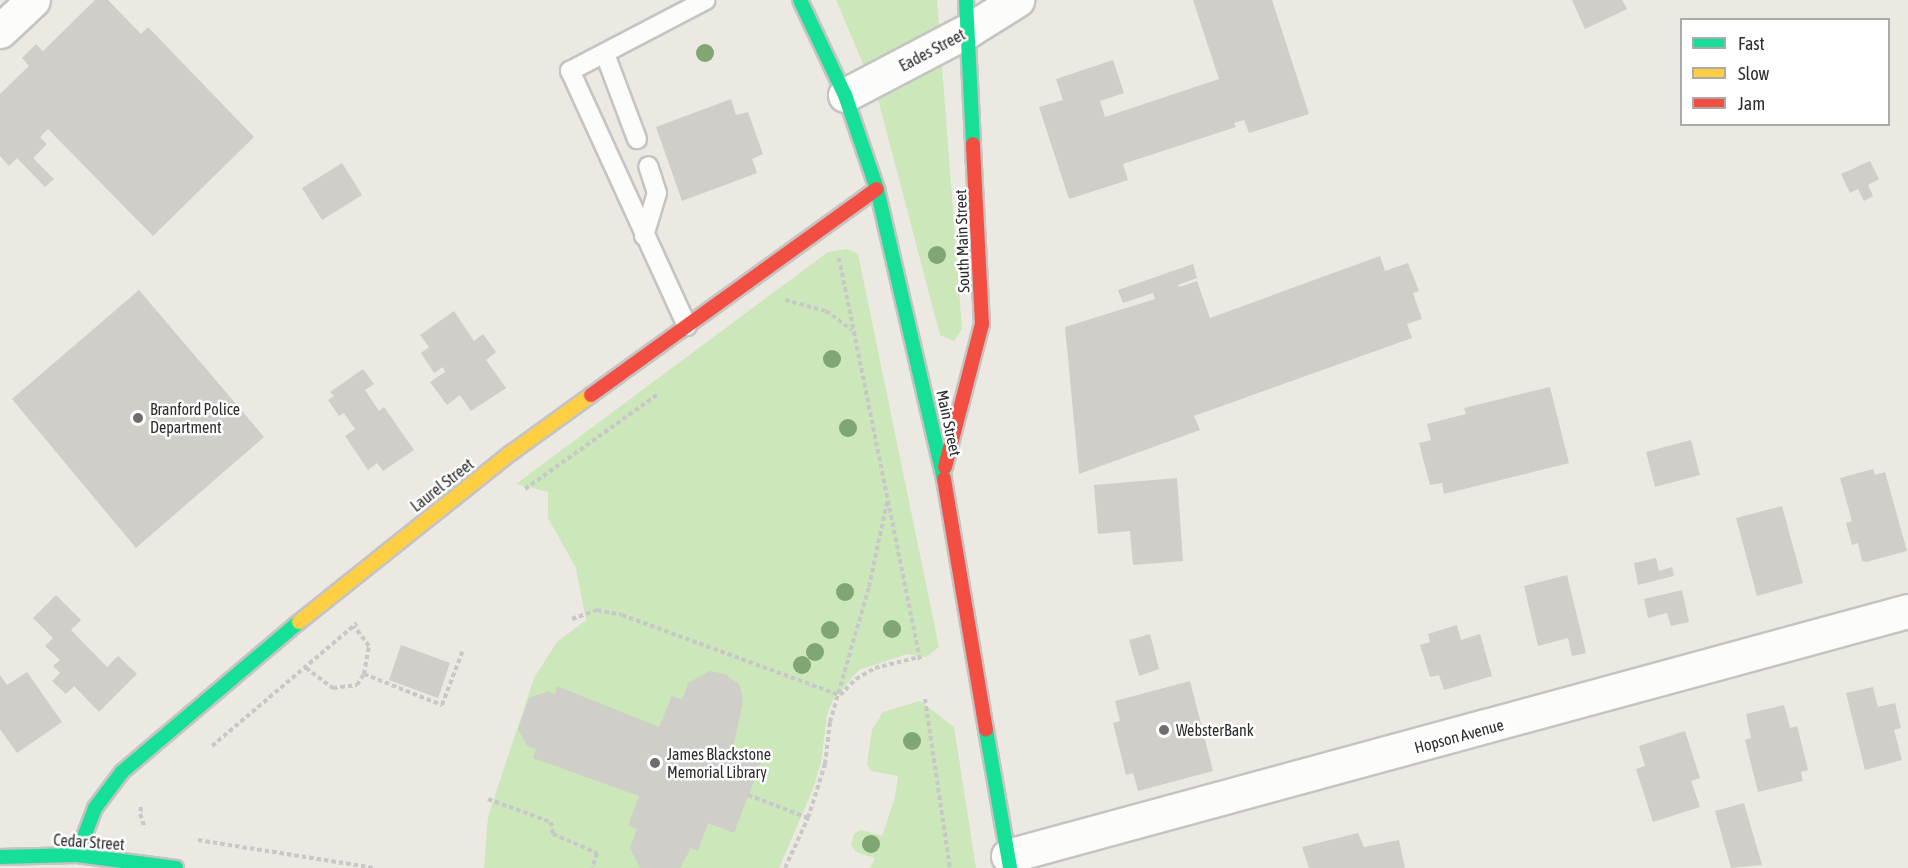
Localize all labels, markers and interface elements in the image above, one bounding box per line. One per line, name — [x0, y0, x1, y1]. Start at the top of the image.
legend — [1680, 18, 1890, 126]
street label: Eades Street — [896, 25, 968, 75]
text: Fast — [1738, 33, 1765, 54]
text: Slow — [1738, 63, 1769, 84]
text: Jam — [1738, 93, 1765, 114]
street label: South Main Street — [951, 189, 973, 293]
street label: Main Street — [933, 388, 965, 458]
place label: Branford Police Department — [150, 399, 240, 437]
marker: Branford Police Department — [131, 411, 145, 425]
street label: Laurel Street — [407, 454, 477, 516]
street label: Hopson Avenue — [1412, 715, 1506, 757]
place label: WebsterBank — [1176, 720, 1254, 740]
marker: WebsterBank — [1157, 723, 1171, 737]
place label: James Blackstone Memorial Library — [667, 744, 771, 782]
marker: James Blackstone Memorial Library — [648, 756, 662, 770]
street label: Cedar Street — [53, 830, 125, 854]

